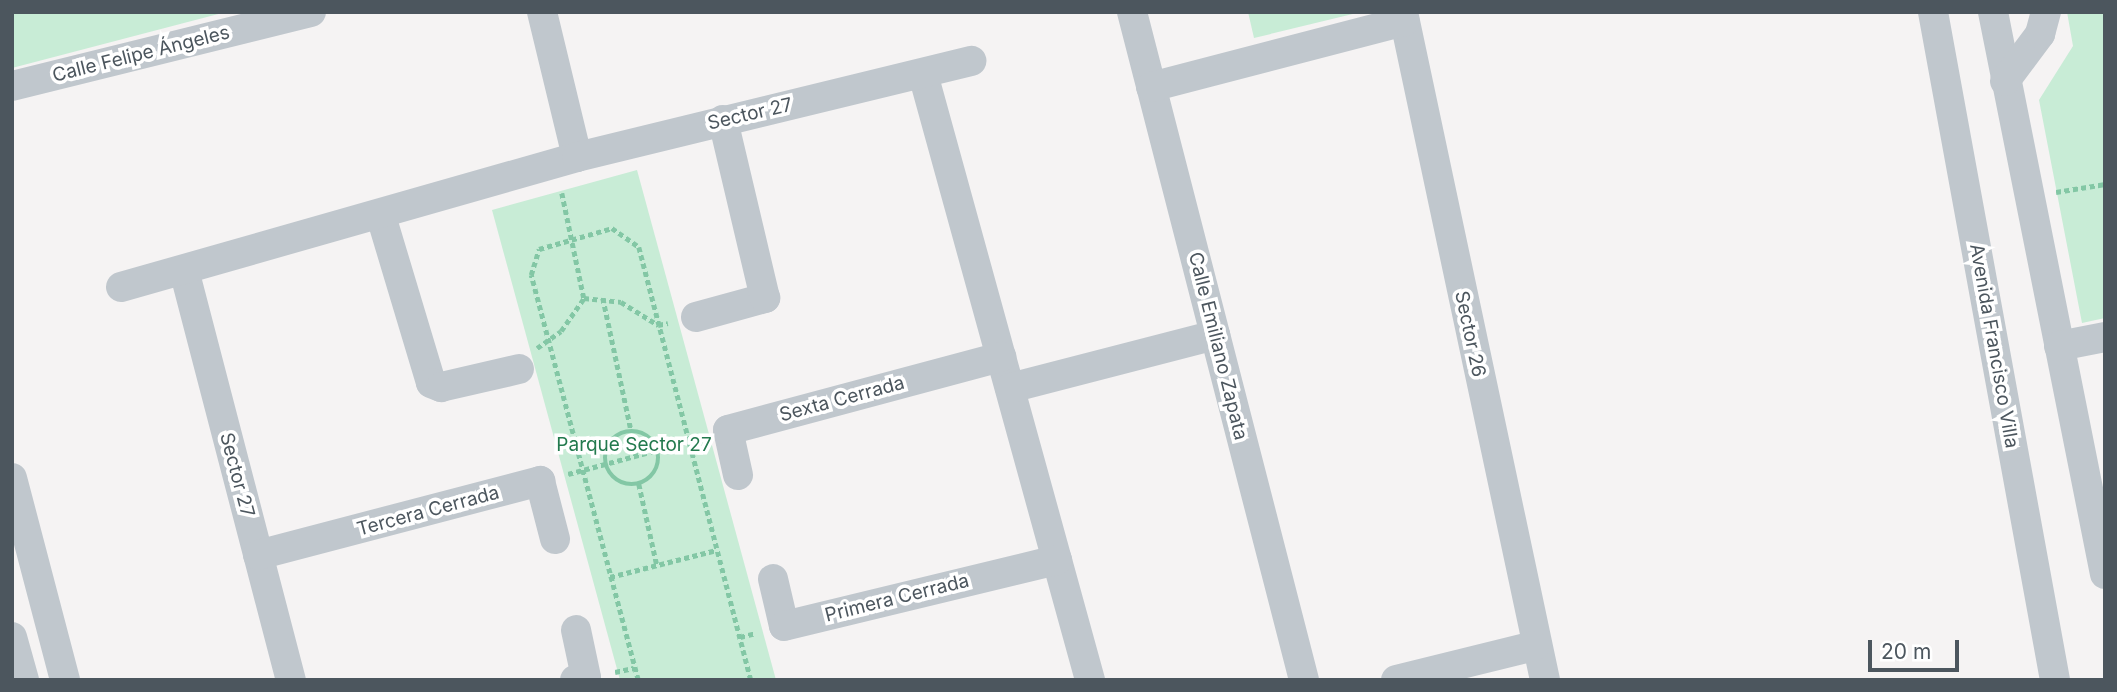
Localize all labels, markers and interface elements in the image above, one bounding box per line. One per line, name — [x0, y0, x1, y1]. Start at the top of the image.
street label: Calle Felipe Ángeles — [50, 21, 232, 87]
street label: Sector 27 — [705, 93, 795, 135]
street label: Avenida Francisco Villa — [1965, 242, 2023, 450]
street label: Calle Emiliano Zapata — [1184, 250, 1252, 442]
street label: Sector 26 — [1450, 289, 1490, 379]
street label: Sexta Cerrada — [777, 371, 907, 427]
street label: Sector 27 — [215, 430, 259, 520]
park label: Parque Sector 27 — [556, 434, 712, 456]
street label: Tercera Cerrada — [354, 481, 502, 541]
street label: Primera Cerrada — [823, 569, 971, 627]
scale bar — [1872, 626, 1963, 670]
text: 20 m — [1881, 639, 1931, 664]

